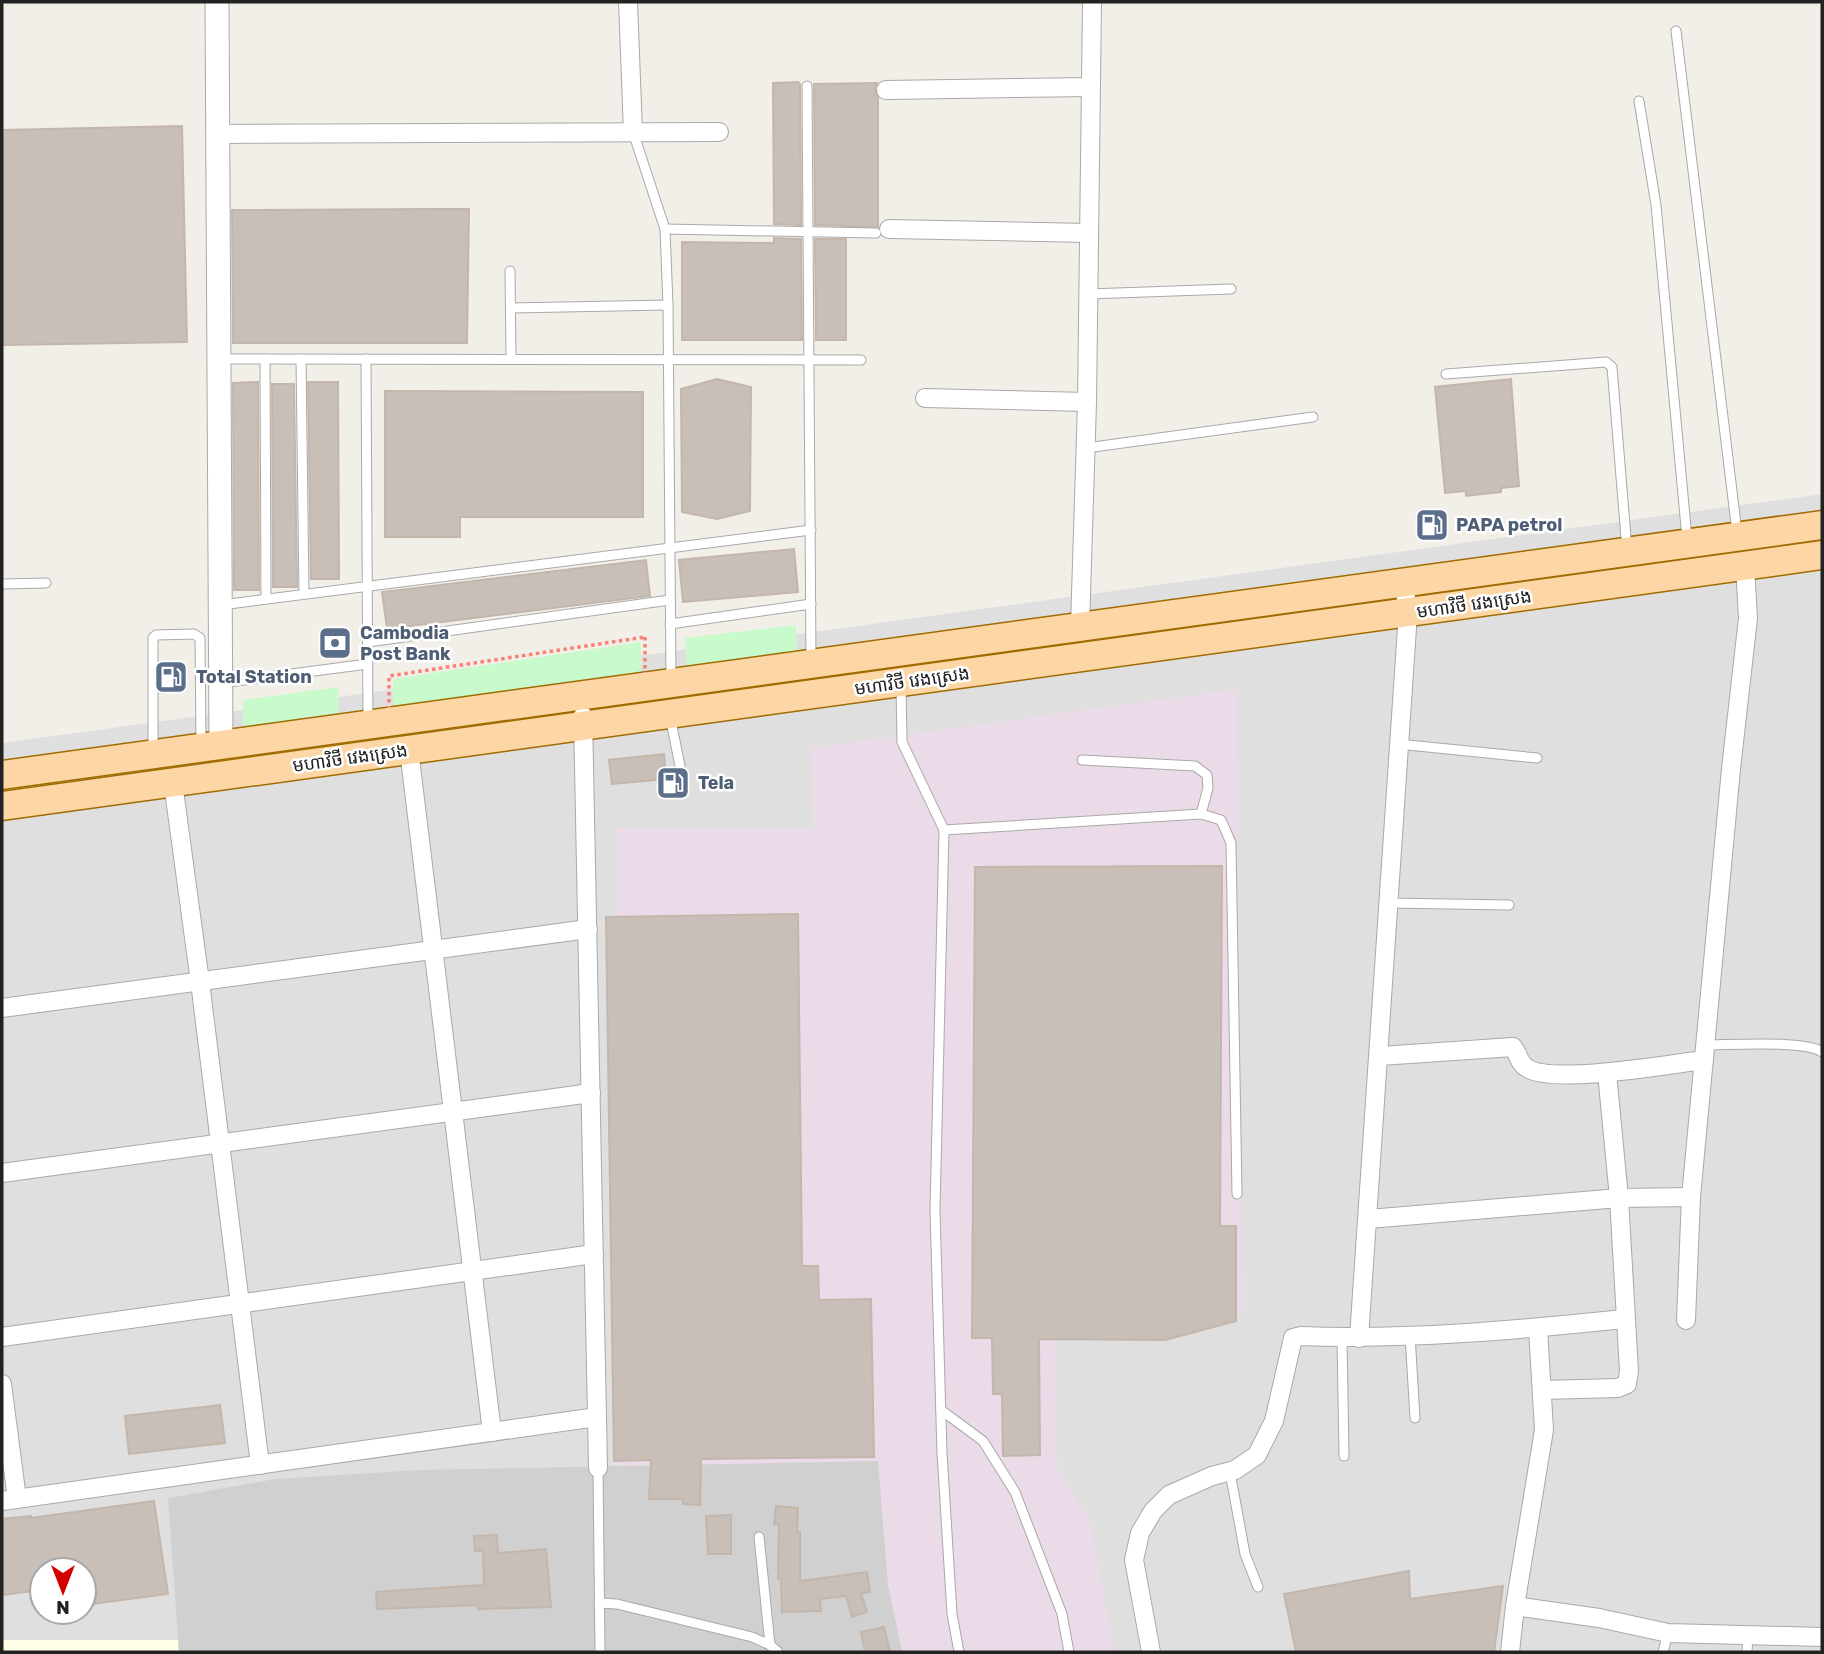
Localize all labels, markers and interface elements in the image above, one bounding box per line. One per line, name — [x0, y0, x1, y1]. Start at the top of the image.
fuel station icon: PAPA petrol — [1413, 506, 1451, 544]
place label: PAPA petrol — [1456, 514, 1562, 536]
street label: មហាវិថី វេងស្រេង — [1415, 585, 1533, 623]
place label: Cambodia Post Bank — [360, 622, 451, 665]
bank icon: Cambodia Post Bank — [316, 624, 354, 662]
fuel station icon: Total Station — [152, 658, 190, 696]
street label: មហាវិថី វេងស្រេង — [853, 662, 971, 700]
place label: Total Station — [196, 666, 312, 688]
street label: មហាវិថី វេងស្រេង — [291, 739, 409, 777]
fuel station icon: Tela — [654, 764, 692, 802]
place label: Tela — [698, 772, 734, 794]
north arrow — [28, 1556, 98, 1626]
text: N — [56, 1596, 70, 1619]

